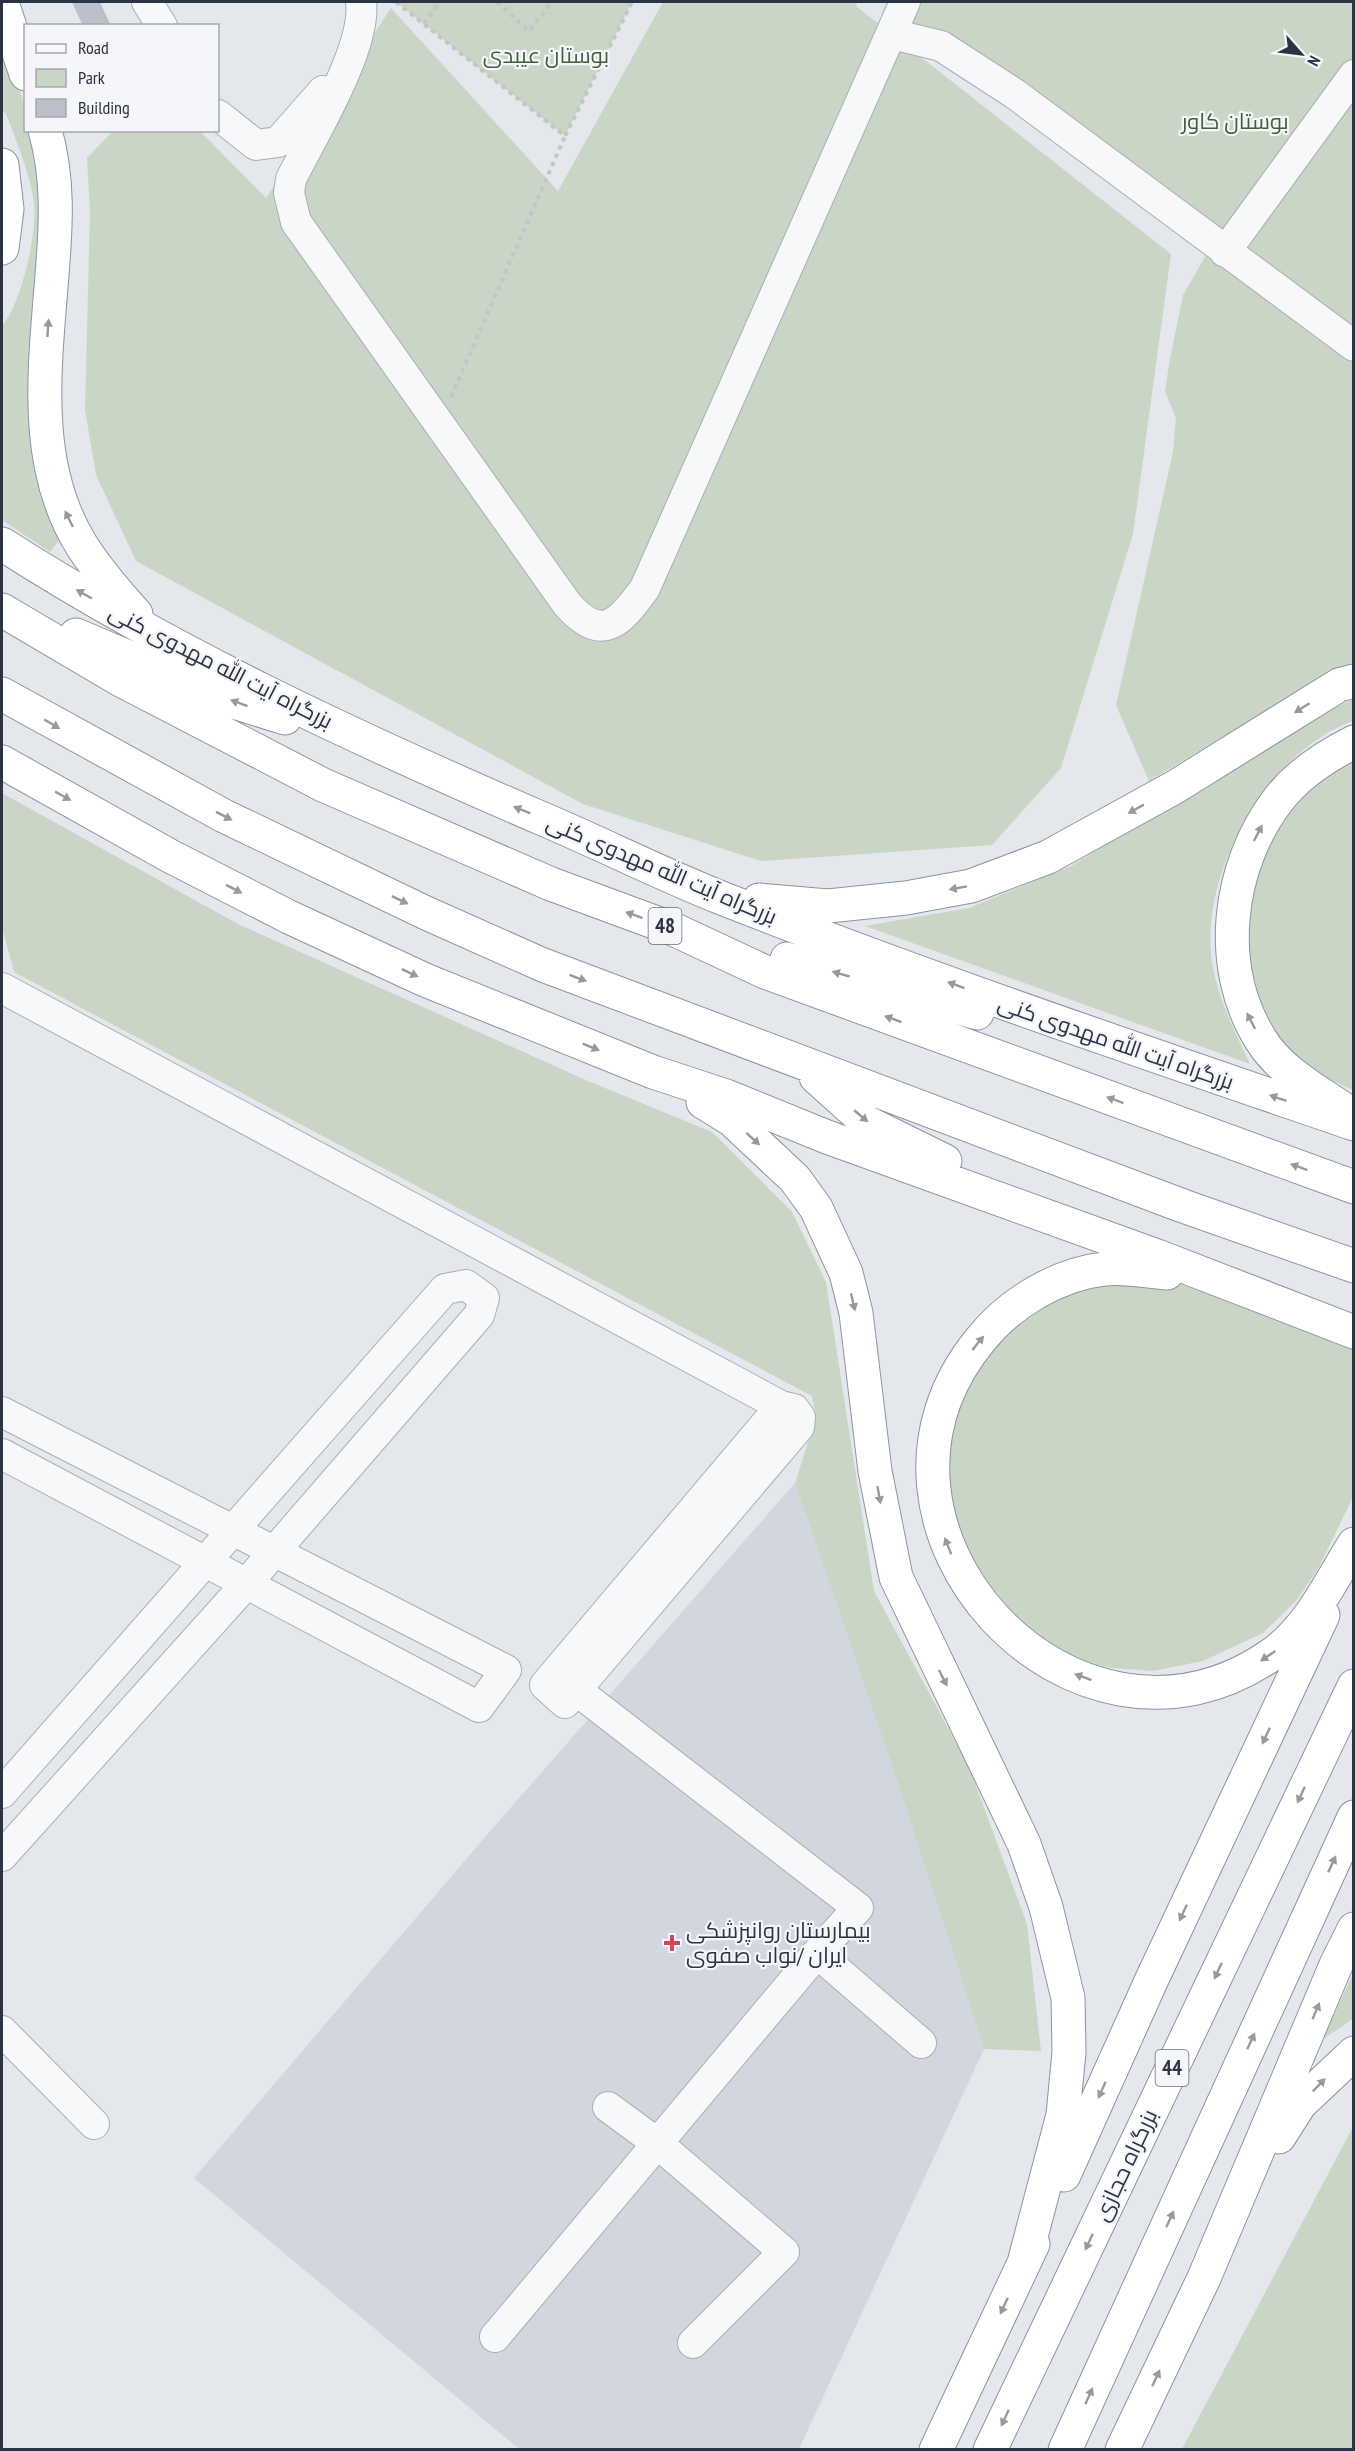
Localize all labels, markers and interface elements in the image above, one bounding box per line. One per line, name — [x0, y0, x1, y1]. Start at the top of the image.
legend — [24, 24, 219, 132]
north arrow — [1271, 24, 1331, 84]
text: Road — [78, 36, 109, 59]
park label: بوستان عیبدی — [483, 41, 609, 69]
text: N — [1303, 53, 1325, 70]
text: Park — [78, 66, 105, 89]
text: Building — [78, 96, 130, 119]
park label: بوستان کاور — [1179, 107, 1289, 135]
one-way arrow — [44, 319, 53, 338]
one-way arrow — [64, 511, 73, 528]
one-way arrow — [76, 588, 92, 599]
street label: بزرگراه آیت الله مهدوی کنی — [104, 597, 338, 735]
one-way arrow — [230, 698, 248, 708]
one-way arrow — [1294, 703, 1310, 714]
one-way arrow — [44, 718, 60, 729]
one-way arrow — [55, 791, 71, 802]
one-way arrow — [1127, 804, 1144, 814]
one-way arrow — [513, 805, 531, 814]
street label: بزرگراه آیت الله مهدوی کنی — [542, 808, 782, 930]
one-way arrow — [216, 811, 233, 821]
one-way arrow — [1253, 824, 1263, 841]
one-way arrow — [948, 884, 967, 893]
one-way arrow — [226, 885, 243, 894]
one-way arrow — [391, 896, 408, 905]
road number: 48 — [648, 908, 682, 944]
one-way arrow — [625, 909, 643, 919]
one-way arrow — [402, 969, 419, 978]
one-way arrow — [832, 969, 850, 979]
one-way arrow — [569, 974, 587, 984]
one-way arrow — [947, 979, 965, 989]
street label: بزرگراه آیت الله مهدوی کنی — [994, 988, 1238, 1096]
one-way arrow — [1246, 1012, 1256, 1029]
one-way arrow — [884, 1013, 902, 1023]
one-way arrow — [582, 1043, 600, 1052]
one-way arrow — [1269, 1093, 1287, 1103]
one-way arrow — [1106, 1095, 1124, 1104]
one-way arrow — [853, 1110, 869, 1123]
one-way arrow — [746, 1132, 761, 1146]
one-way arrow — [1289, 1161, 1307, 1171]
one-way arrow — [849, 1293, 859, 1311]
one-way arrow — [971, 1335, 984, 1351]
one-way arrow — [875, 1486, 884, 1505]
one-way arrow — [942, 1537, 952, 1555]
one-way arrow — [1260, 1650, 1276, 1661]
one-way arrow — [939, 1669, 948, 1686]
one-way arrow — [1074, 1672, 1092, 1682]
one-way arrow — [1262, 1728, 1271, 1745]
one-way arrow — [1297, 1787, 1306, 1804]
one-way arrow — [1327, 1854, 1337, 1872]
one-way arrow — [1179, 1904, 1188, 1921]
place label: بیمارستان روانپزشکی ایران /نواب صفوی — [686, 1916, 871, 1969]
marker: بیمارستان روانپزشکی ایران /نواب صفوی — [663, 1934, 681, 1952]
one-way arrow — [1213, 1963, 1222, 1980]
one-way arrow — [1312, 2002, 1321, 2020]
one-way arrow — [1246, 2033, 1255, 2050]
road number: 44 — [1156, 2050, 1188, 2086]
one-way arrow — [1311, 2078, 1325, 2092]
one-way arrow — [1097, 2082, 1107, 2100]
street label: بزرگراه حجازی — [1087, 2104, 1163, 2226]
one-way arrow — [1165, 2210, 1174, 2227]
one-way arrow — [1084, 2234, 1093, 2251]
one-way arrow — [999, 2297, 1008, 2314]
one-way arrow — [1152, 2369, 1161, 2386]
one-way arrow — [1084, 2387, 1094, 2405]
one-way arrow — [1000, 2410, 1009, 2427]

